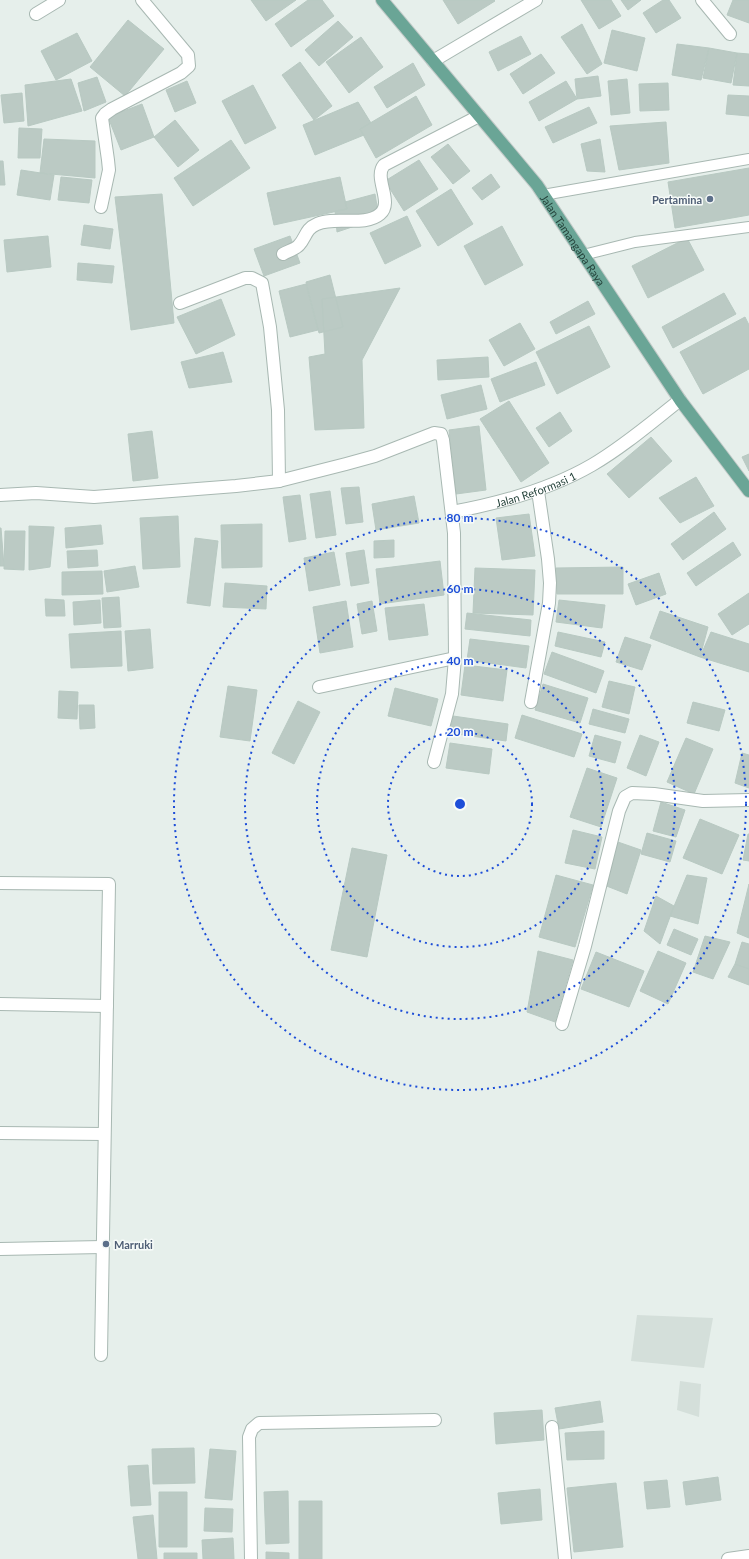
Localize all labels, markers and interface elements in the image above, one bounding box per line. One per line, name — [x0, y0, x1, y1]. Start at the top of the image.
street label: Jalan Tamangapa Raya — [538, 192, 608, 288]
place label: Pertamina — [652, 193, 702, 206]
marker: Pertamina — [705, 194, 715, 204]
street label: Jalan Reformasi 1 — [494, 468, 578, 509]
text: 80 m — [447, 510, 473, 525]
text: 60 m — [447, 581, 473, 596]
text: 40 m — [447, 653, 473, 668]
text: 20 m — [447, 724, 473, 739]
centre of rings — [453, 797, 467, 811]
place label: Marruki — [114, 1238, 153, 1251]
marker: Marruki — [101, 1239, 111, 1249]

